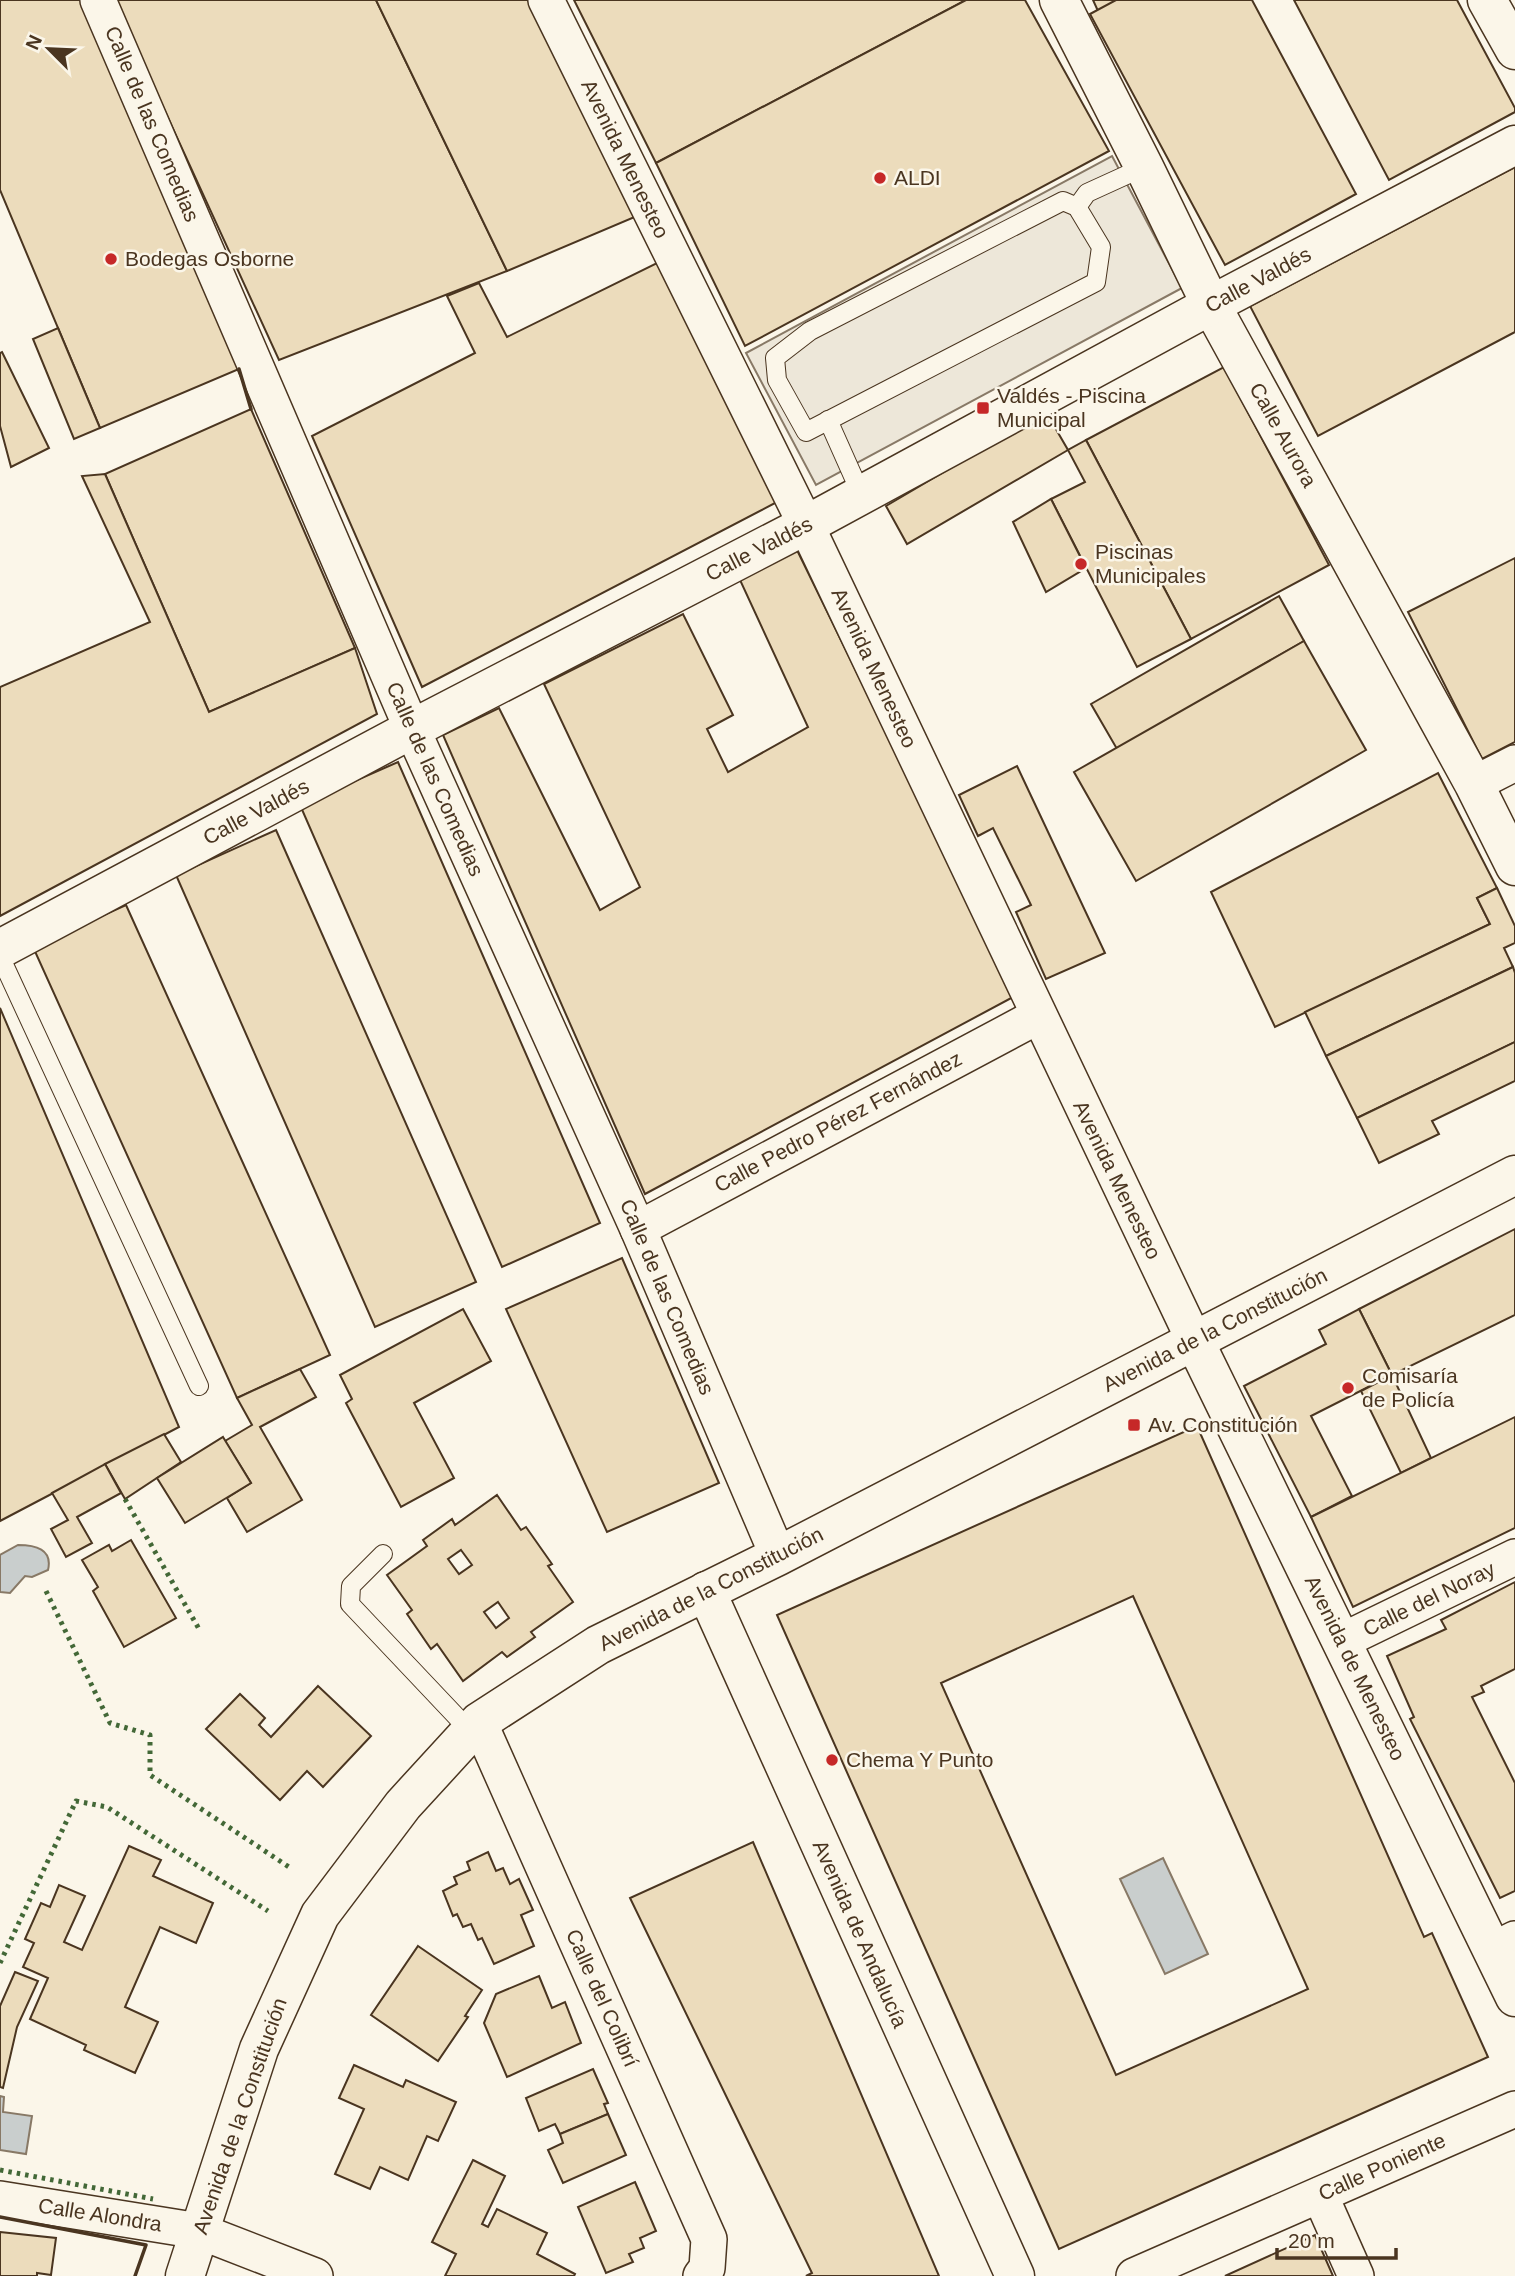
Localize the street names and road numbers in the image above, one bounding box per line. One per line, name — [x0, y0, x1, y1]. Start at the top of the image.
street label: Calle de las Comedias — [101, 23, 204, 225]
street label: Avenida Menesteo — [577, 76, 674, 242]
street label: Calle Valdés — [1201, 242, 1315, 317]
street label: Calle Aurora — [1245, 379, 1322, 491]
street label: Calle Valdés — [702, 512, 816, 585]
street label: Avenida Menesteo — [827, 584, 922, 751]
street label: Calle de las Comedias — [382, 678, 489, 879]
street label: Calle Valdés — [199, 774, 313, 849]
street label: Calle Pedro Pérez Fernández — [710, 1046, 965, 1197]
street label: Avenida Menesteo — [1069, 1097, 1166, 1263]
street label: Calle de las Comedias — [616, 1196, 719, 1398]
street label: Avenida de la Constitución — [1099, 1263, 1331, 1396]
street label: Avenida de la Constitución — [595, 1522, 827, 1655]
street label: Calle del Noray — [1359, 1557, 1499, 1640]
street label: Avenida de Menesteo — [1301, 1572, 1410, 1764]
street label: Avenida de Andalucía — [809, 1836, 912, 2031]
street label: Calle del Colibrí — [562, 1925, 643, 2070]
street label: Avenida de la Constitución — [188, 1995, 291, 2237]
street label: Calle Poniente — [1315, 2128, 1449, 2205]
street label: Calle Alondra — [37, 2193, 164, 2236]

